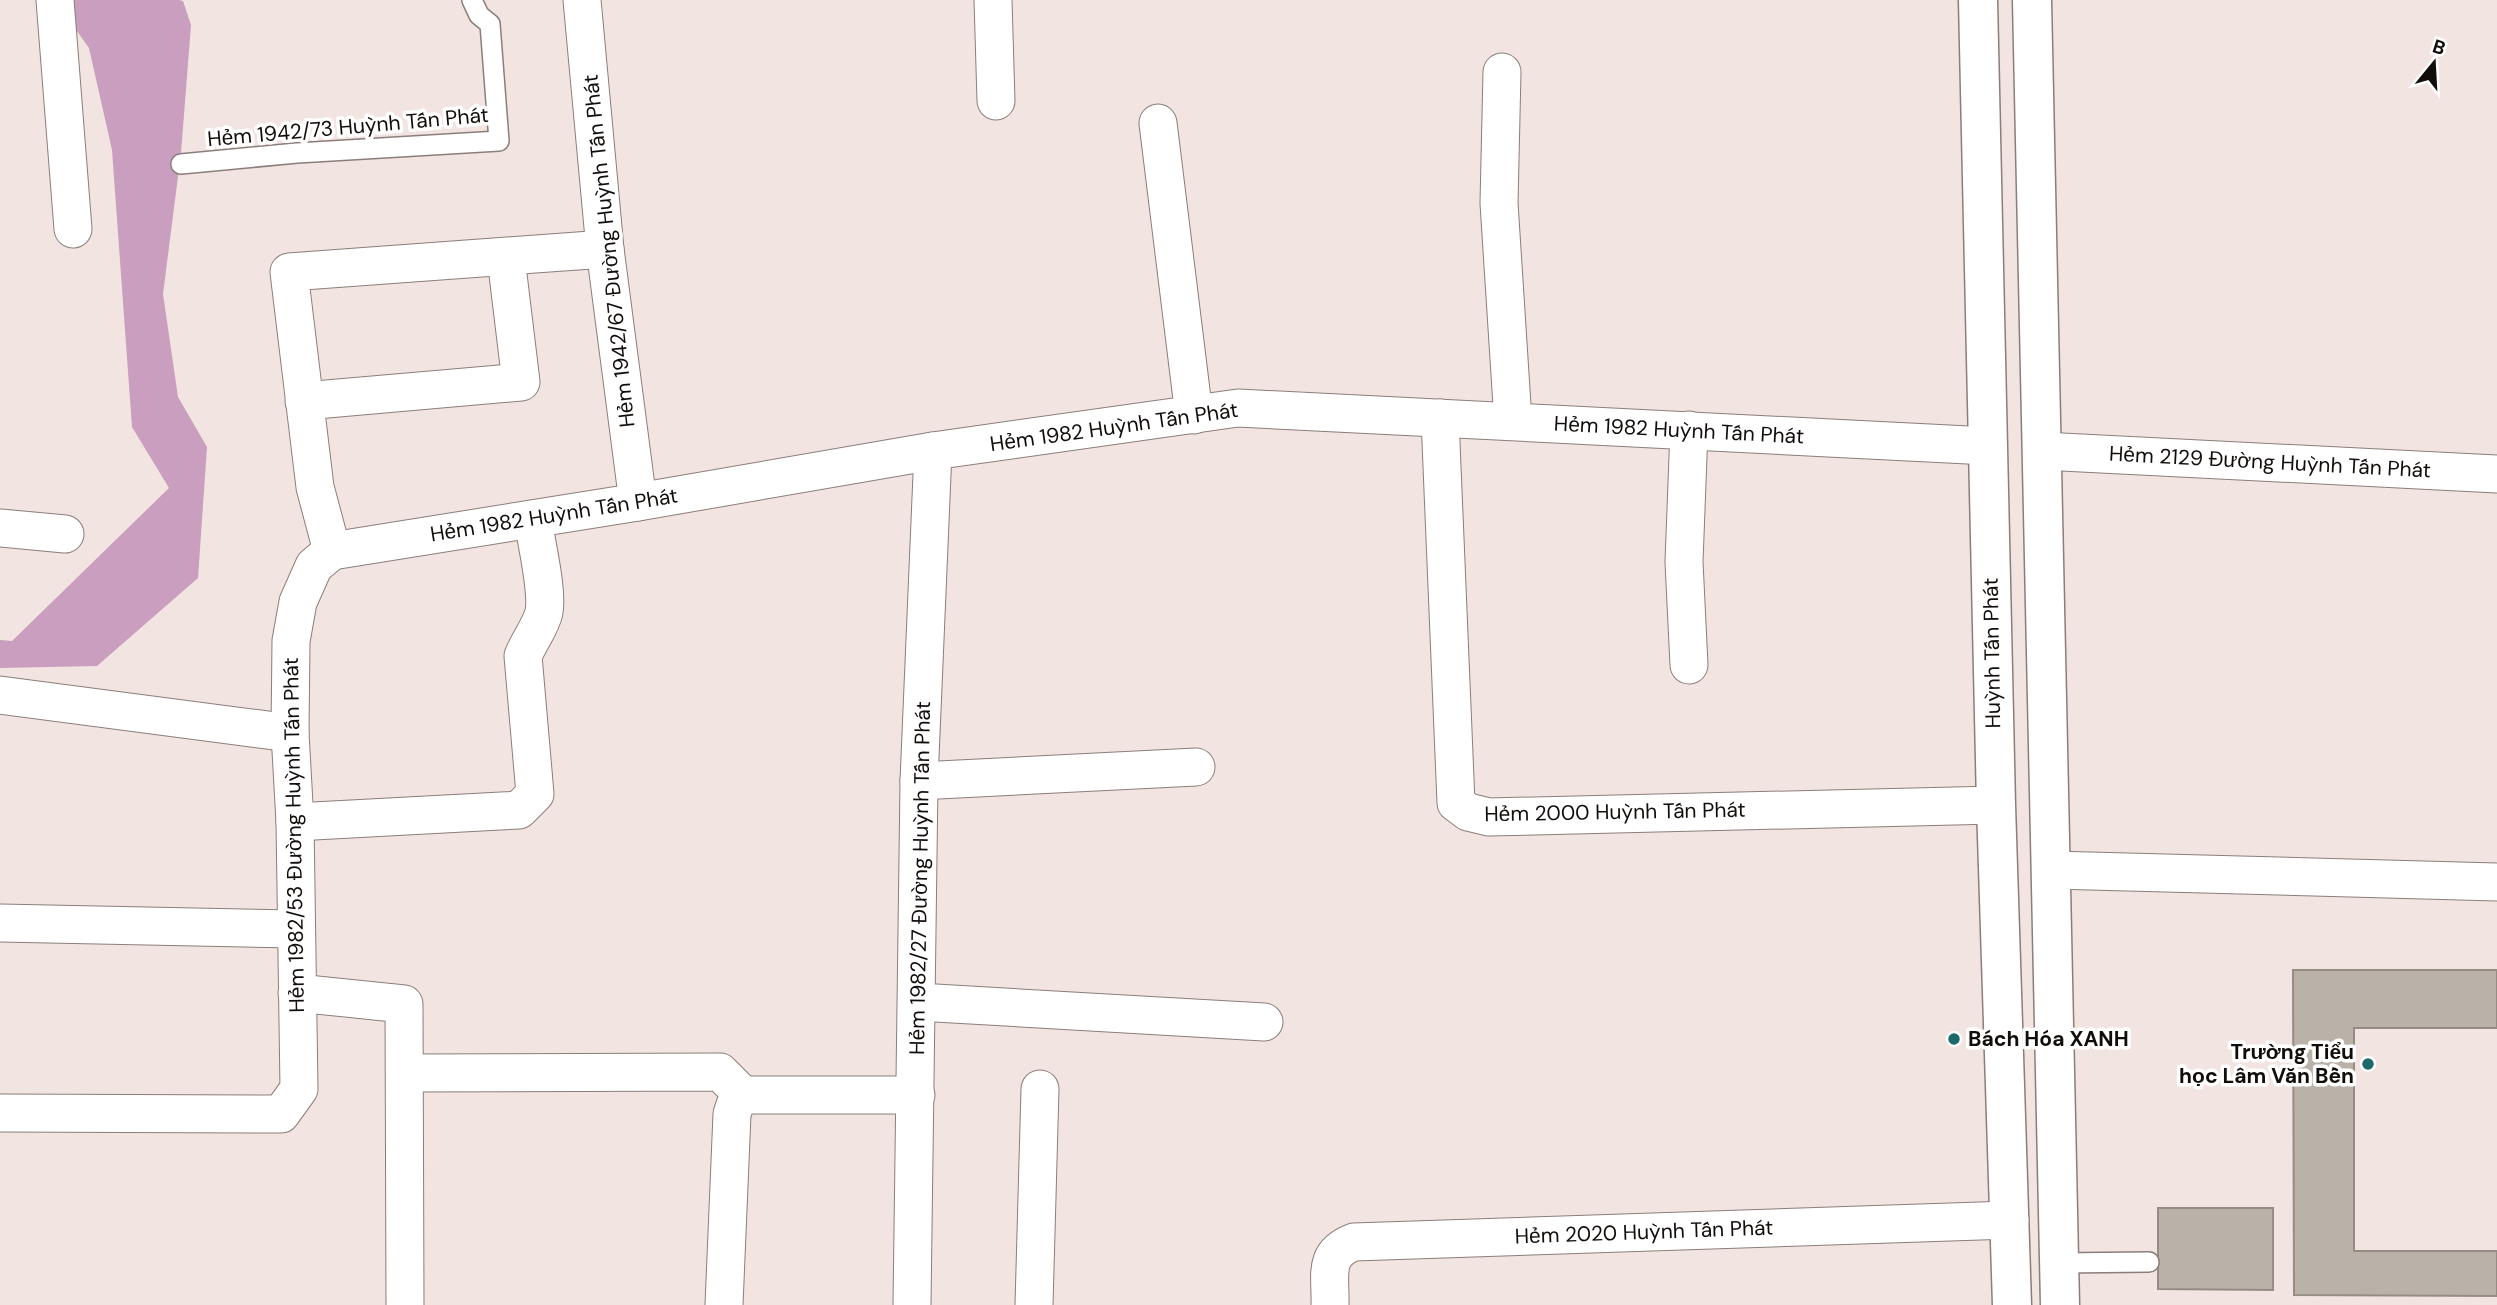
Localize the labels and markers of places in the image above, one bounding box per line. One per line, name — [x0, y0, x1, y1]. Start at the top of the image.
place label: Bách Hóa XANH — [1968, 1025, 2129, 1053]
marker: Bách Hóa XANH — [1946, 1031, 1962, 1047]
place label: Trường Tiểu học Lâm Văn Bền — [2179, 1038, 2354, 1090]
marker: Trường Tiểu học Lâm Văn Bền — [2360, 1056, 2376, 1072]

